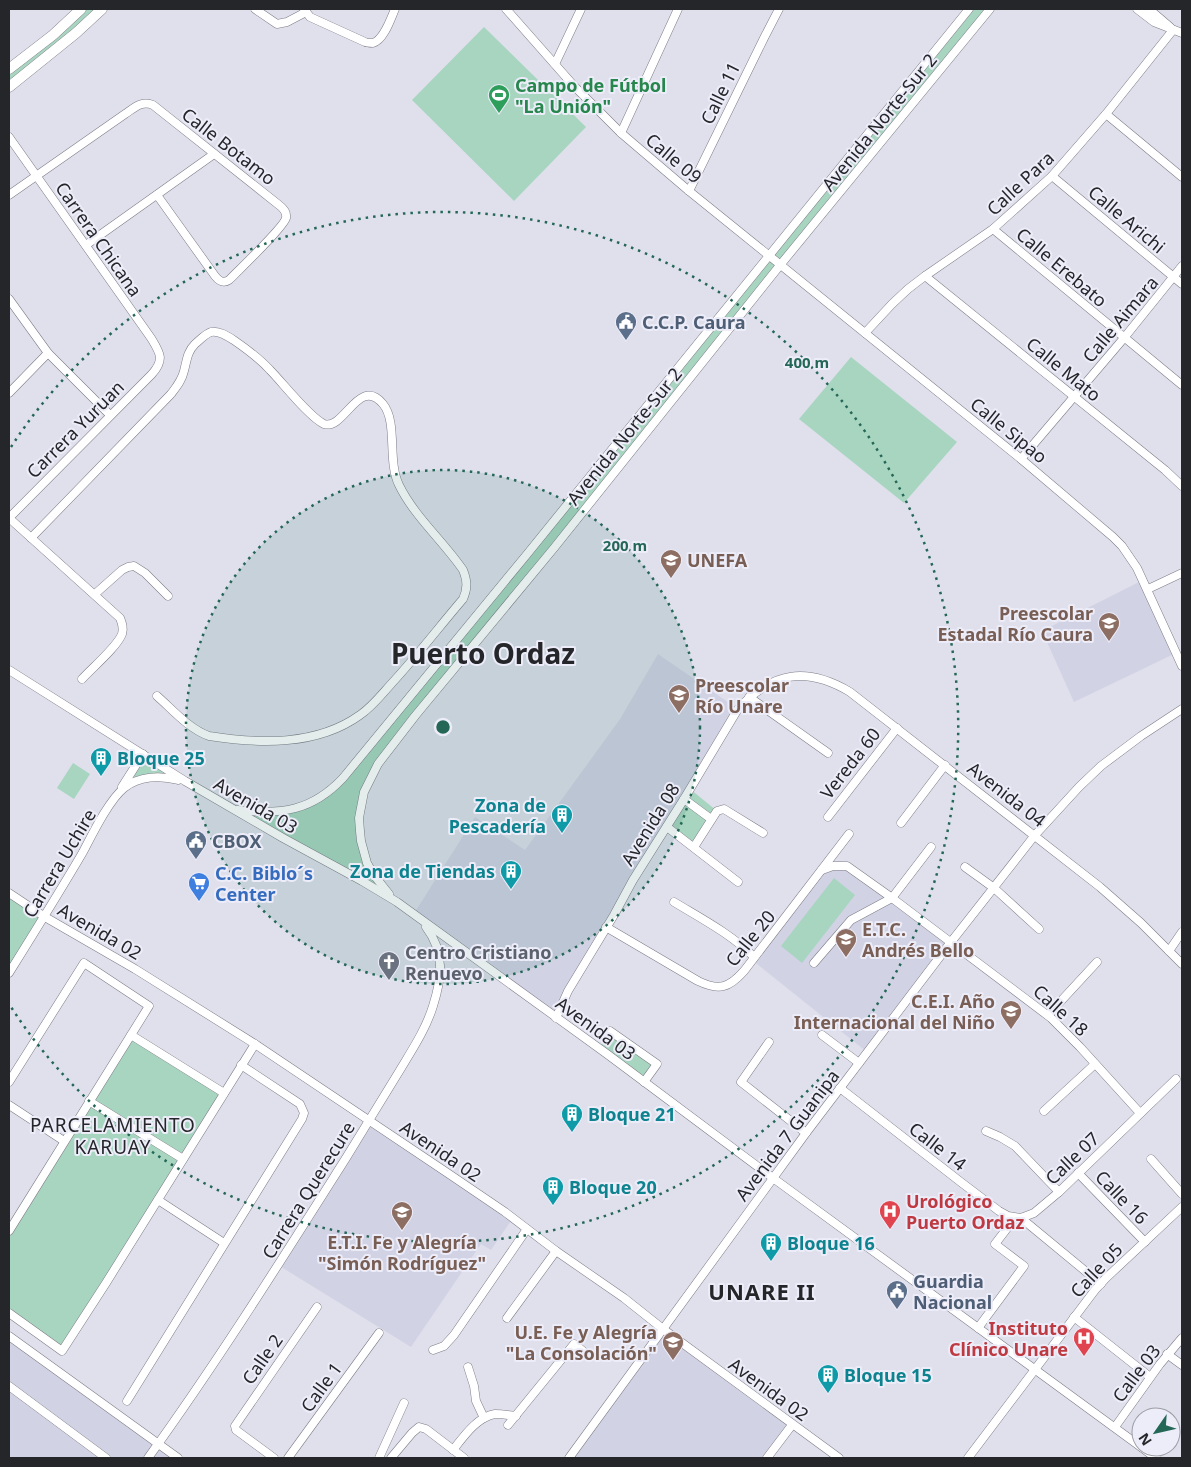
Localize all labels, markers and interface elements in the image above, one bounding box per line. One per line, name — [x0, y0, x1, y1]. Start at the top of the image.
street label: Avenida Norte-Sur 2 — [816, 48, 942, 196]
street label: Calle 11 — [695, 58, 745, 128]
place label: Campo de Fútbol "La Unión" — [515, 73, 666, 118]
sports icon: Campo de Fútbol "La Unión" — [487, 83, 511, 114]
street label: Calle Botamo — [177, 102, 281, 190]
street label: Calle 09 — [641, 128, 707, 188]
street label: Calle Para — [981, 146, 1059, 220]
street label: Carrera Chicana — [50, 177, 148, 301]
street label: Calle Arichi — [1083, 180, 1171, 258]
street label: Calle Erebato — [1012, 222, 1112, 312]
street label: Calle Aimara — [1077, 271, 1163, 367]
public building icon: C.C.P. Caura — [614, 310, 638, 341]
place label: C.C.P. Caura — [642, 310, 745, 334]
street label: Calle Mato — [1022, 332, 1106, 406]
text: 400 m — [785, 352, 829, 372]
street label: Avenida Norte-Sur 2 — [561, 362, 687, 510]
street label: Carrera Yuruan — [21, 375, 129, 483]
street label: Calle Sipao — [966, 392, 1052, 468]
text: 200 m — [603, 535, 647, 555]
school or university icon: UNEFA — [659, 548, 683, 579]
place label: UNEFA — [687, 548, 748, 572]
place label: Preescolar Estadal Río Caura — [937, 601, 1093, 646]
school or university icon: Preescolar Estadal Río Caura — [1097, 611, 1121, 642]
district label: Puerto Ordaz — [391, 634, 575, 672]
place label: Preescolar Río Unare — [695, 673, 789, 718]
school or university icon: Preescolar Río Unare — [667, 683, 691, 714]
centre of rings — [434, 718, 452, 736]
street label: Vereda 60 — [815, 722, 885, 804]
building icon: Bloque 25 — [89, 746, 113, 777]
place label: Bloque 25 — [117, 746, 205, 770]
street label: Avenida 04 — [963, 756, 1051, 832]
street label: Avenida 03 — [210, 771, 302, 839]
street label: Avenida 08 — [615, 778, 685, 870]
place label: Zona de Pescadería — [449, 793, 546, 838]
building icon: Zona de Pescadería — [550, 803, 574, 834]
street label: Carrera Uchire — [17, 804, 101, 922]
public building icon: CBOX — [184, 829, 208, 860]
place label: CBOX — [212, 829, 261, 853]
place label: Zona de Tiendas — [350, 859, 495, 883]
building icon: Zona de Tiendas — [499, 859, 523, 890]
place label: C.C. Biblo´s Center — [215, 861, 313, 906]
supermarket icon: C.C. Biblo´s Center — [187, 871, 211, 902]
street label: Avenida 02 — [54, 897, 146, 965]
street label: Calle 20 — [720, 905, 780, 971]
place label: E.T.C. Andrés Bello — [862, 917, 974, 962]
school or university icon: E.T.C. Andrés Bello — [834, 927, 858, 958]
place label: Centro Cristiano Renuevo — [405, 940, 551, 985]
church icon: Centro Cristiano Renuevo — [377, 950, 401, 981]
street label: Calle 18 — [1028, 979, 1094, 1041]
place label: C.E.I. Año Internacional del Niño — [794, 989, 995, 1034]
street label: Avenida 03 — [551, 991, 641, 1065]
school or university icon: C.E.I. Año Internacional del Niño — [999, 999, 1023, 1030]
street label: Avenida 7 Guanipa — [730, 1064, 844, 1206]
building icon: Bloque 21 — [560, 1102, 584, 1133]
place label: Bloque 21 — [588, 1102, 676, 1126]
district label: PARCELAMIENTO KARUAY — [30, 1112, 196, 1160]
street label: Avenida 02 — [396, 1115, 486, 1187]
street label: Calle 14 — [905, 1116, 971, 1176]
street label: Carrera Querecure — [256, 1117, 360, 1263]
street label: Calle 07 — [1040, 1126, 1104, 1190]
street label: Calle 16 — [1090, 1165, 1154, 1229]
building icon: Bloque 20 — [541, 1175, 565, 1206]
place label: Bloque 20 — [569, 1175, 657, 1199]
place label: Urológico Puerto Ordaz — [906, 1189, 1024, 1234]
hospital icon: Urológico Puerto Ordaz — [878, 1199, 902, 1230]
school or university icon: E.T.I. Fe y Alegría "Simón Rodríguez" — [390, 1200, 414, 1231]
place label: E.T.I. Fe y Alegría "Simón Rodríguez" — [318, 1230, 486, 1275]
building icon: Bloque 16 — [759, 1231, 783, 1262]
place label: Bloque 16 — [787, 1231, 875, 1255]
street label: Calle 05 — [1065, 1238, 1127, 1302]
place label: Guardia Nacional — [913, 1269, 992, 1314]
district label: UNARE II — [708, 1276, 816, 1306]
public building icon: Guardia Nacional — [885, 1279, 909, 1310]
place label: Instituto Clínico Unare — [949, 1316, 1068, 1361]
place label: U.E. Fe y Alegría "La Consolación" — [506, 1320, 657, 1365]
hospital icon: Instituto Clínico Unare — [1072, 1326, 1096, 1357]
street label: Calle 2 — [236, 1329, 288, 1389]
school or university icon: U.E. Fe y Alegría "La Consolación" — [661, 1330, 685, 1361]
street label: Calle 03 — [1107, 1339, 1165, 1407]
street label: Avenida 02 — [724, 1352, 814, 1426]
street label: Calle 1 — [295, 1357, 347, 1417]
building icon: Bloque 15 — [816, 1363, 840, 1394]
place label: Bloque 15 — [844, 1363, 932, 1387]
north arrow — [1131, 1407, 1181, 1457]
text: N — [1134, 1430, 1156, 1450]

